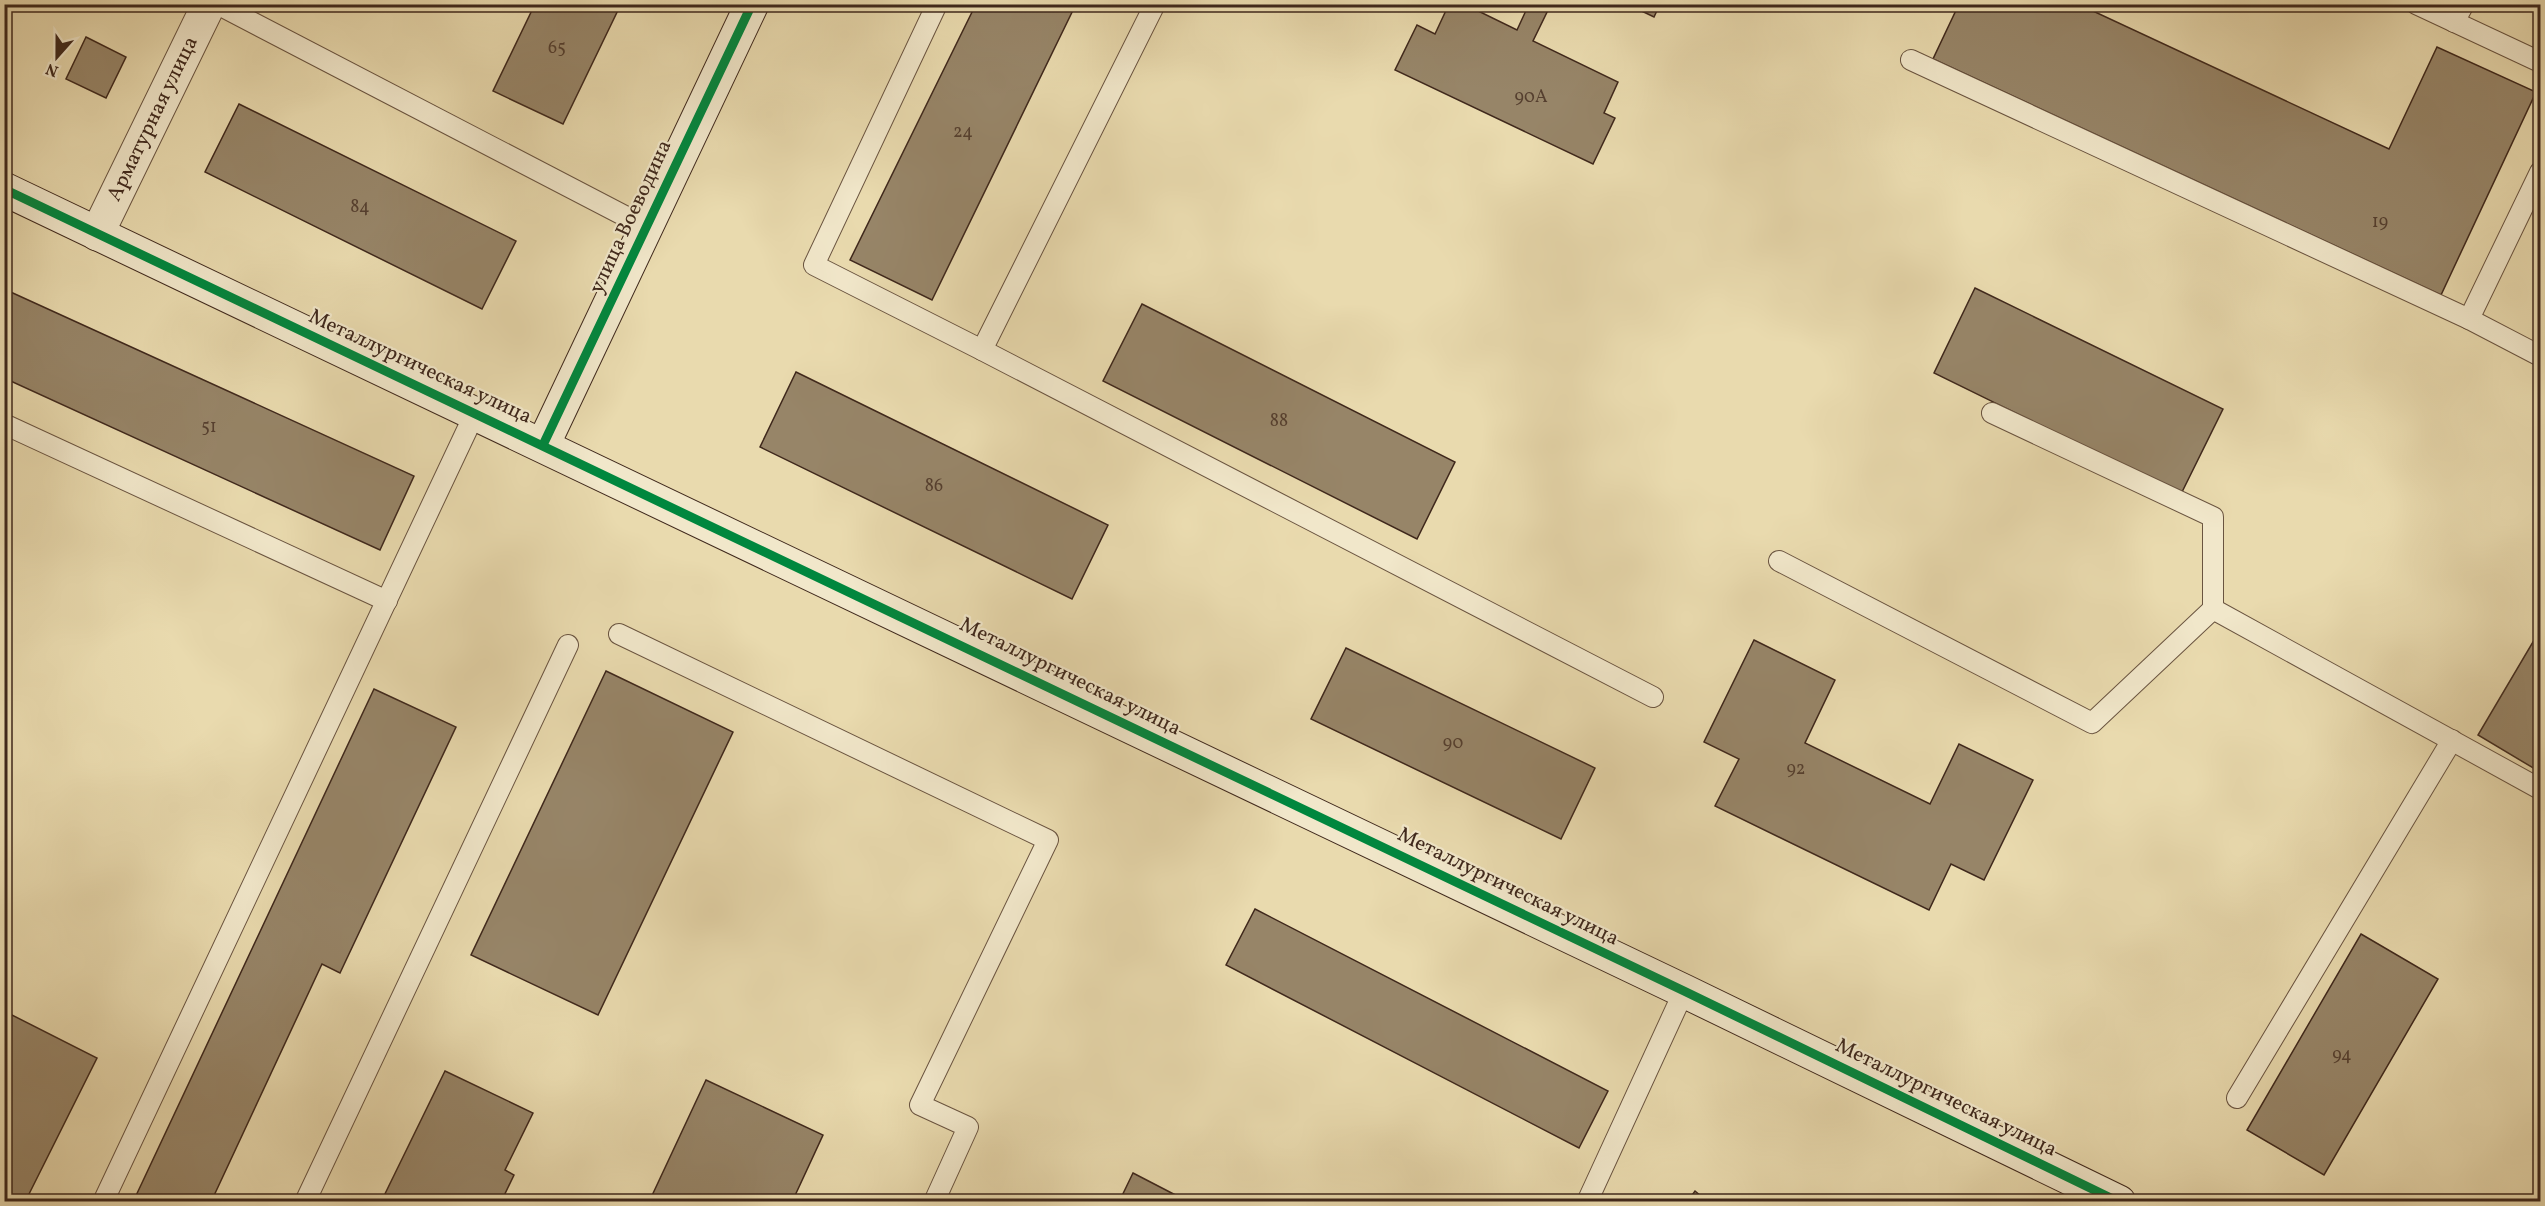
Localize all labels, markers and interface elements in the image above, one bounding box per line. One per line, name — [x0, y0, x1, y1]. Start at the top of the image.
north arrow — [27, 27, 87, 87]
street label: Арматурная улица — [100, 32, 206, 206]
house number: 65 — [548, 36, 566, 61]
text: N — [43, 57, 62, 81]
house number: 90А — [1514, 85, 1548, 110]
house number: 24 — [953, 120, 973, 145]
street label: улица Воеводина — [583, 135, 679, 299]
house number: 84 — [350, 195, 370, 220]
house number: 19 — [2372, 210, 2388, 235]
street label: Металлургическая улица — [304, 302, 536, 432]
house number: 88 — [1270, 409, 1288, 434]
house number: 51 — [201, 415, 217, 440]
house number: 86 — [925, 474, 943, 499]
street label: Металлургическая улица — [954, 611, 1186, 743]
house number: 90 — [1443, 731, 1463, 756]
house number: 92 — [1786, 757, 1806, 782]
street label: Металлургическая улица — [1392, 821, 1624, 953]
street label: Металлургическая улица — [1830, 1032, 2062, 1164]
house number: 94 — [2332, 1043, 2352, 1068]

